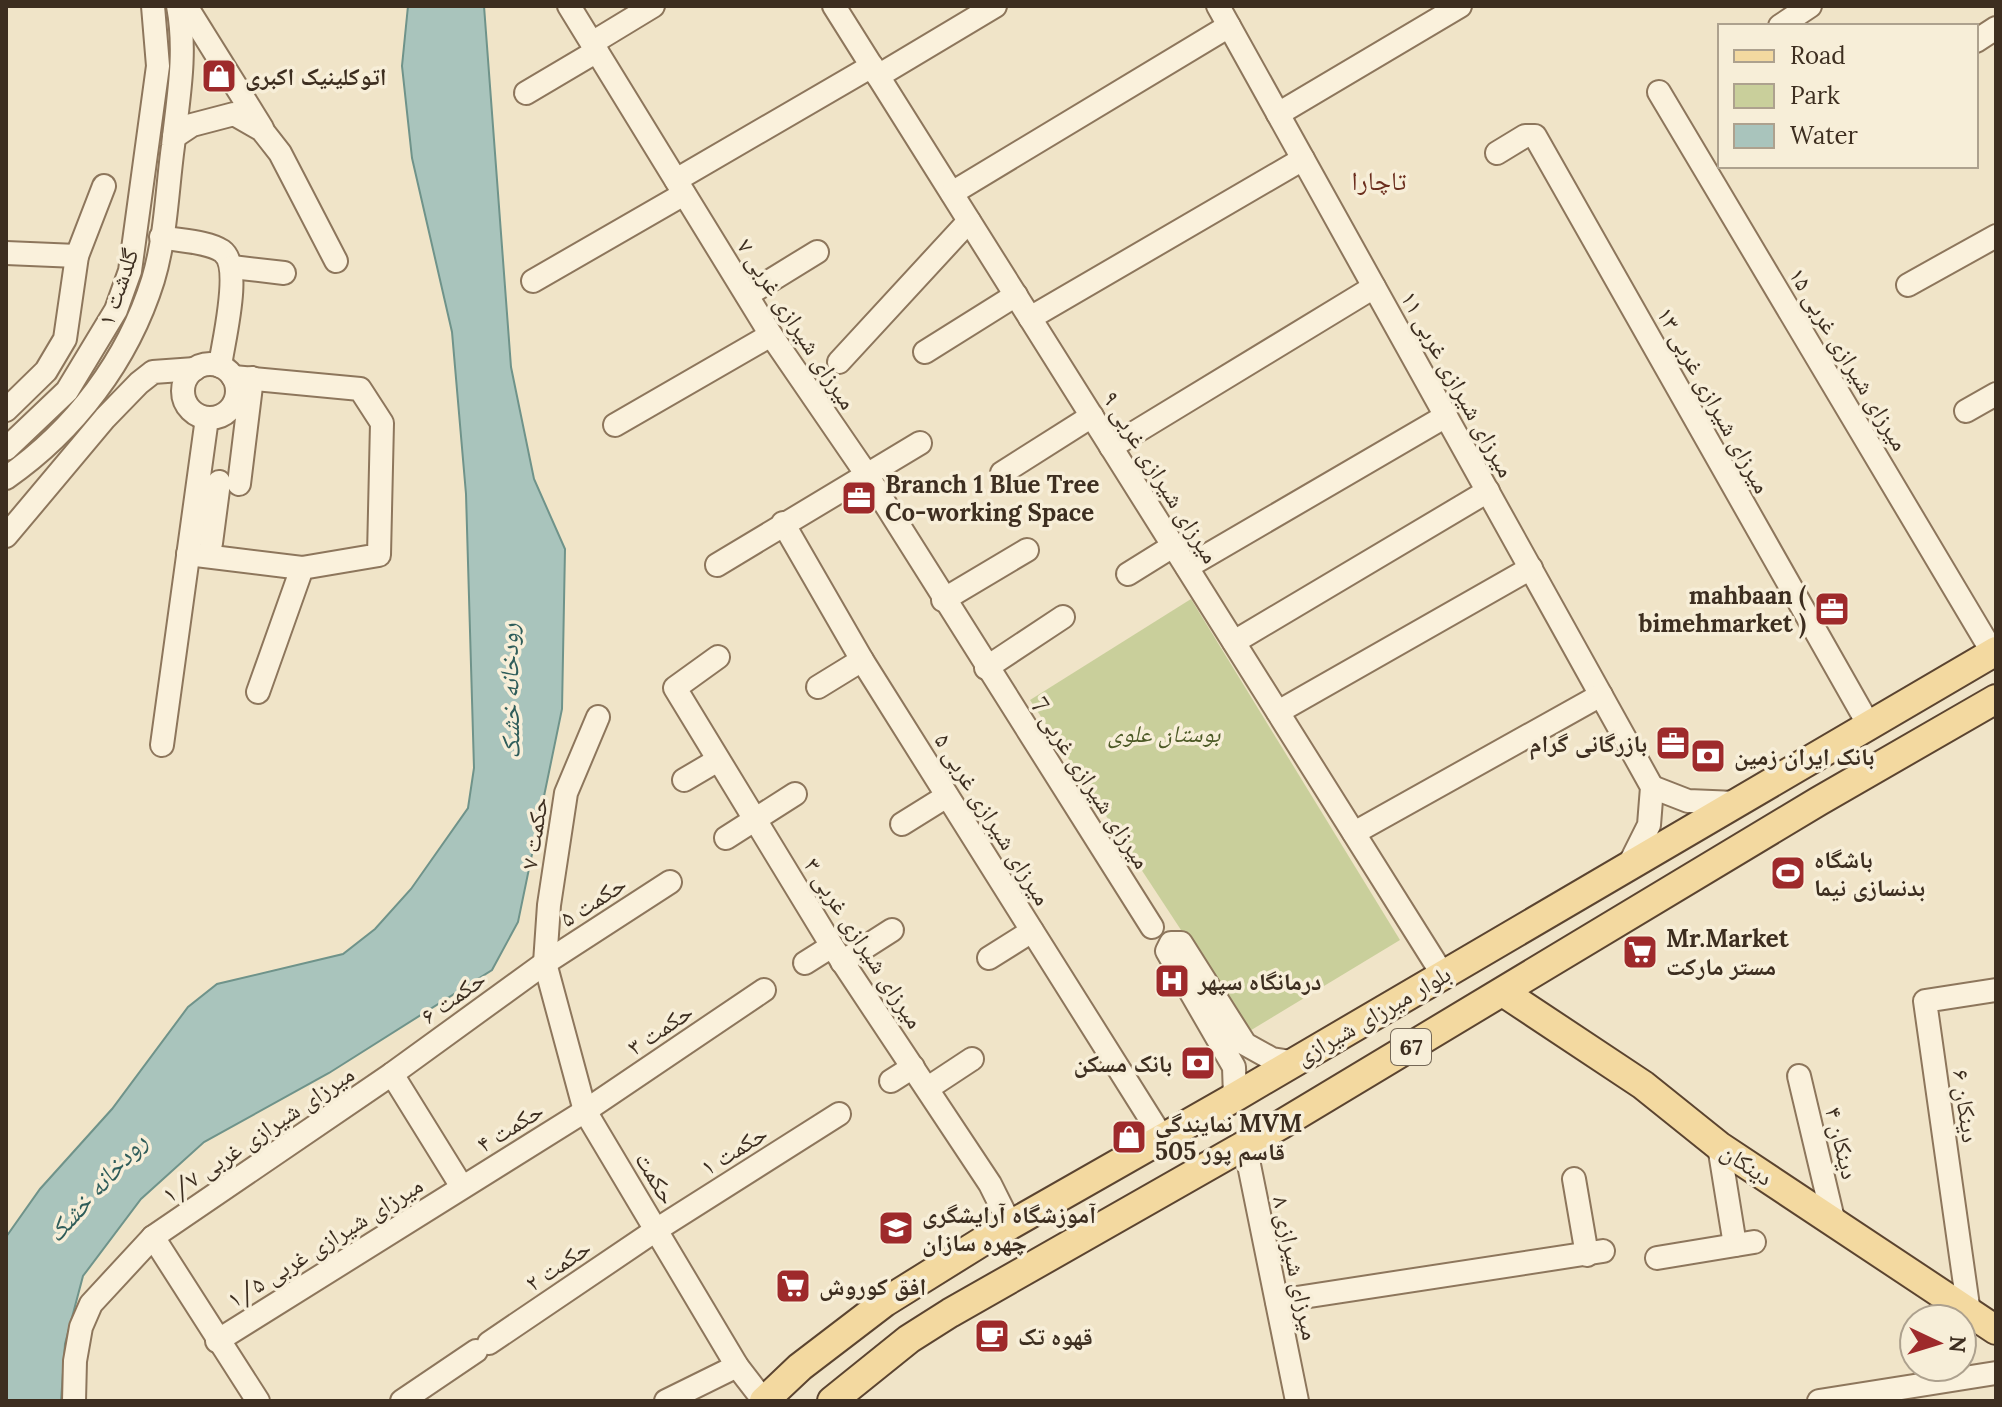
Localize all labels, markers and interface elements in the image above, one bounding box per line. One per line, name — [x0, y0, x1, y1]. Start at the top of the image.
legend — [1718, 24, 1978, 168]
text: Road — [1790, 40, 1846, 71]
shop icon: اتوکلینیک اکبری — [200, 57, 238, 95]
place label: اتوکلینیک اکبری — [245, 61, 387, 92]
text: Park — [1790, 80, 1840, 111]
text: Water — [1790, 120, 1858, 151]
district label: تاچارا — [1352, 164, 1407, 197]
street label: ۷ میرزای شیرازی غربی — [730, 233, 864, 415]
street label: گلدشت ۱ — [90, 244, 146, 330]
street label: ۱۵ میرزای شیرازی غربی — [1782, 262, 1916, 456]
street label: میرزای شیرازی غربی ۱۱ — [1394, 285, 1522, 483]
street label: ۱۳ میرزای شیرازی غربی — [1650, 301, 1778, 499]
street label: میرزای شیرازی غربی ۹ — [1095, 385, 1227, 569]
place label: Branch 1 Blue Tree Co-working Space — [885, 469, 1100, 528]
office icon: Branch 1 Blue Tree Co-working Space — [840, 479, 878, 517]
place label: mahbaan ( bimehmarket ) — [1638, 580, 1806, 639]
office icon: mahbaan ( bimehmarket ) — [1813, 590, 1851, 628]
water label: رودخانه خشک — [491, 623, 527, 759]
street label: میرزای شیرازی غربی 7 — [1024, 692, 1158, 874]
park label: بوستان علوی — [1108, 718, 1221, 749]
office icon: بازرگانی گرام — [1654, 724, 1692, 762]
street label: ۵ میرزای شیرازی غربی — [927, 727, 1059, 911]
place label: بازرگانی گرام — [1529, 728, 1647, 761]
bank icon: بانک ایران زمین — [1689, 737, 1727, 775]
place label: بانک ایران زمین — [1734, 741, 1874, 772]
street label: ۷ حکمت — [513, 795, 555, 871]
place label: باشگاه بدنسازی نیما — [1814, 844, 1925, 903]
street label: ۳ میرزای شیرازی غربی — [797, 852, 931, 1034]
sports icon: باشگاه بدنسازی نیما — [1769, 854, 1807, 892]
street label: ۵ حکمت — [554, 868, 632, 934]
place label: Mr.Market مستر مارکت — [1666, 923, 1790, 982]
supermarket icon: Mr.Market مستر مارکت — [1621, 933, 1659, 971]
street label: بلوار میرزای شیرازی — [1290, 958, 1456, 1072]
hospital icon: درمانگاه سپهر — [1153, 962, 1191, 1000]
street label: ۶ حکمت — [414, 963, 492, 1031]
place label: درمانگاه سپهر — [1197, 966, 1321, 997]
street label: ۳ حکمت — [621, 996, 699, 1062]
road number: 67 — [1391, 1029, 1431, 1065]
bank icon: بانک مسکن — [1179, 1044, 1217, 1082]
place label: بانک مسکن — [1073, 1048, 1172, 1079]
street label: ۱/۷ میرزای شیرازی غربی — [156, 1058, 360, 1210]
street label: دینکان ۶ — [1946, 1067, 1986, 1145]
street label: ۴ حکمت — [471, 1095, 549, 1159]
street label: دینکان ۴ — [1818, 1104, 1866, 1182]
place label: نمایندگی MVM 505 قاسم پور — [1155, 1108, 1302, 1168]
street label: ۱ حکمت — [695, 1118, 773, 1182]
shop icon: نمایندگی MVM 505 قاسم پور — [1110, 1118, 1148, 1156]
water label: رودخانه خشک — [38, 1126, 154, 1248]
street label: دینکان — [1715, 1135, 1779, 1193]
street label: حکمت — [628, 1146, 684, 1210]
street label: ۱/۵ میرزای شیرازی غربی — [221, 1169, 429, 1315]
street label: ۸ میرزای شیرازی — [1266, 1193, 1326, 1343]
place label: آموزشگاه آرایشگری چهره سازان — [922, 1199, 1096, 1258]
school or university icon: آموزشگاه آرایشگری چهره سازان — [877, 1209, 915, 1247]
street label: ۲ حکمت — [519, 1232, 597, 1298]
supermarket icon: افق کوروش — [774, 1267, 812, 1305]
place label: افق کوروش — [819, 1271, 926, 1302]
north arrow — [1898, 1303, 1978, 1383]
cafe icon: قهوه تک — [973, 1317, 1011, 1355]
place label: قهوه تک — [1018, 1321, 1093, 1352]
text: N — [1943, 1335, 1973, 1354]

